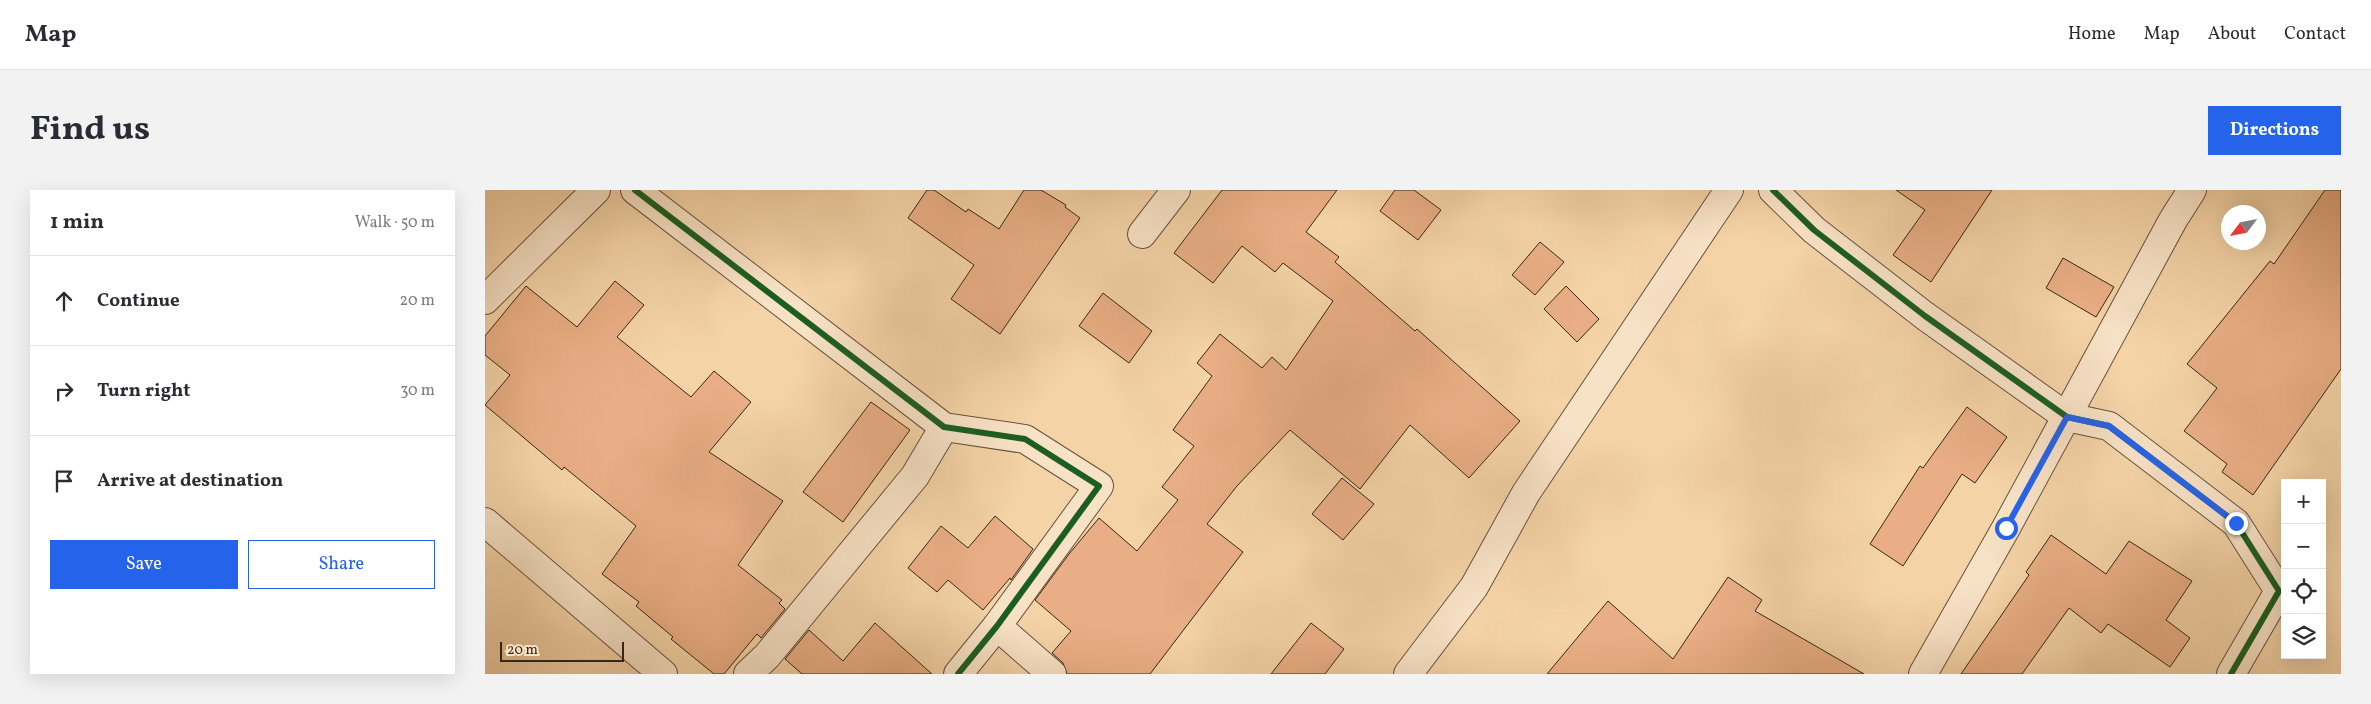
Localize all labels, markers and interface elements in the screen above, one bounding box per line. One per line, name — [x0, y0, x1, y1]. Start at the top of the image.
text: Map — [25, 18, 76, 52]
text: Home — [2068, 22, 2116, 47]
text: Map — [2144, 22, 2180, 47]
text: About — [2208, 22, 2256, 47]
text: Contact — [2284, 22, 2346, 47]
text: Find us — [30, 106, 150, 154]
button: Directions — [2208, 106, 2341, 155]
north arrow — [2221, 205, 2266, 250]
text: 1 min — [50, 208, 104, 237]
text: Walk · 50 m — [355, 212, 435, 234]
icon: ahead — [50, 287, 78, 315]
text: Continue — [97, 288, 180, 314]
text: 20 m — [400, 290, 435, 312]
icon: right — [50, 377, 78, 405]
text: Turn right — [97, 378, 190, 404]
text: 30 m — [400, 380, 435, 402]
icon: arrive — [50, 467, 78, 495]
text: Arrive at destination — [97, 468, 283, 494]
map controls — [2281, 479, 2326, 659]
button: + — [2281, 479, 2326, 524]
route end — [2225, 512, 2248, 535]
route start — [1995, 517, 2018, 540]
button: − — [2281, 524, 2326, 569]
button: Save — [50, 540, 238, 589]
button: Share — [248, 540, 435, 589]
button: locate — [2281, 569, 2326, 614]
button: layers — [2281, 614, 2326, 659]
scale bar — [500, 639, 624, 662]
text: 20 m — [507, 641, 538, 660]

